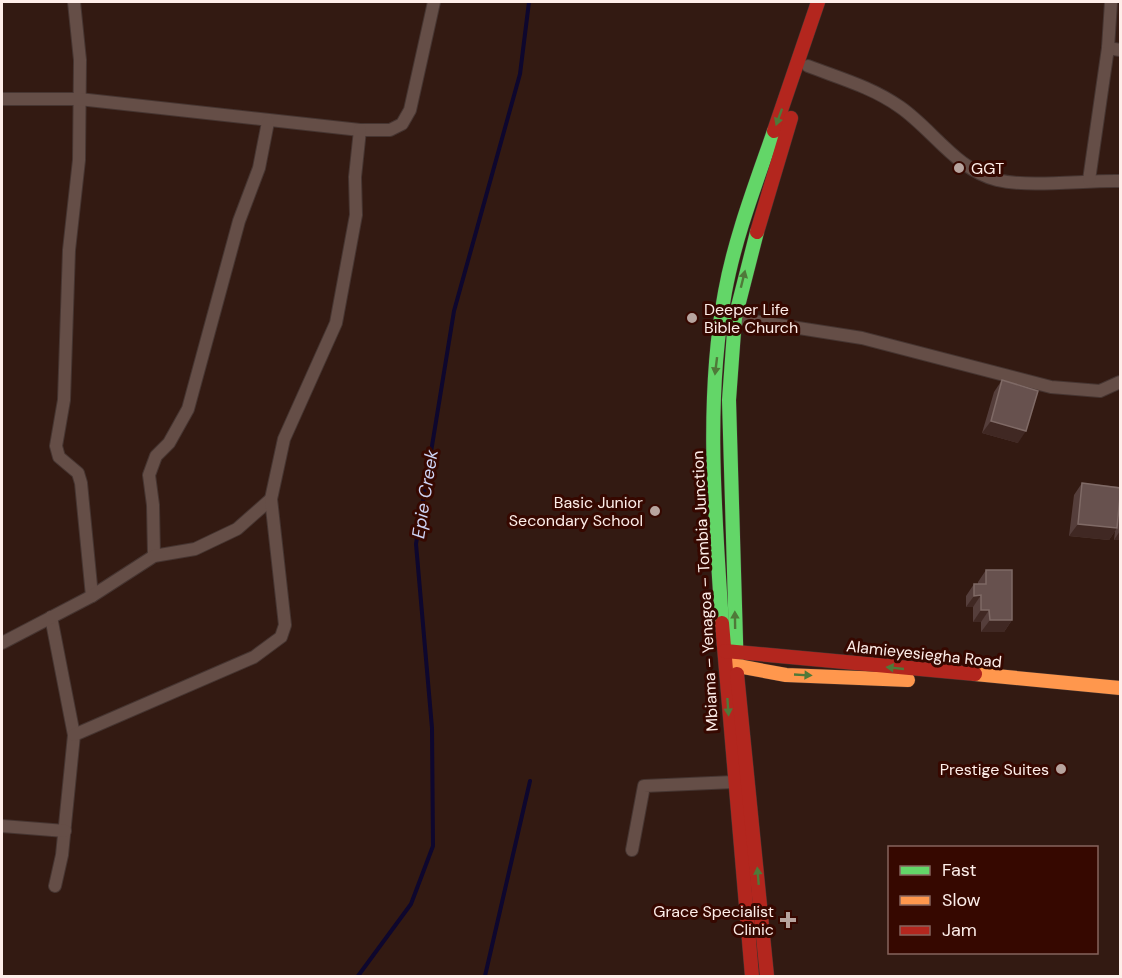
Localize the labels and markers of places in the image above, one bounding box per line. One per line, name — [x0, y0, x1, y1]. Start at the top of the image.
place label: GGT — [971, 158, 1004, 179]
marker: GGT — [952, 161, 966, 175]
place label: Deeper Life Bible Church — [704, 299, 798, 338]
marker: Deeper Life Bible Church — [685, 311, 699, 325]
place label: Basic Junior Secondary School — [509, 492, 643, 531]
marker: Basic Junior Secondary School — [648, 504, 662, 518]
place label: Prestige Suites — [940, 759, 1049, 780]
marker: Prestige Suites — [1054, 762, 1068, 776]
place label: Grace Specialist Clinic — [653, 901, 774, 940]
marker: Grace Specialist Clinic — [779, 911, 797, 929]

